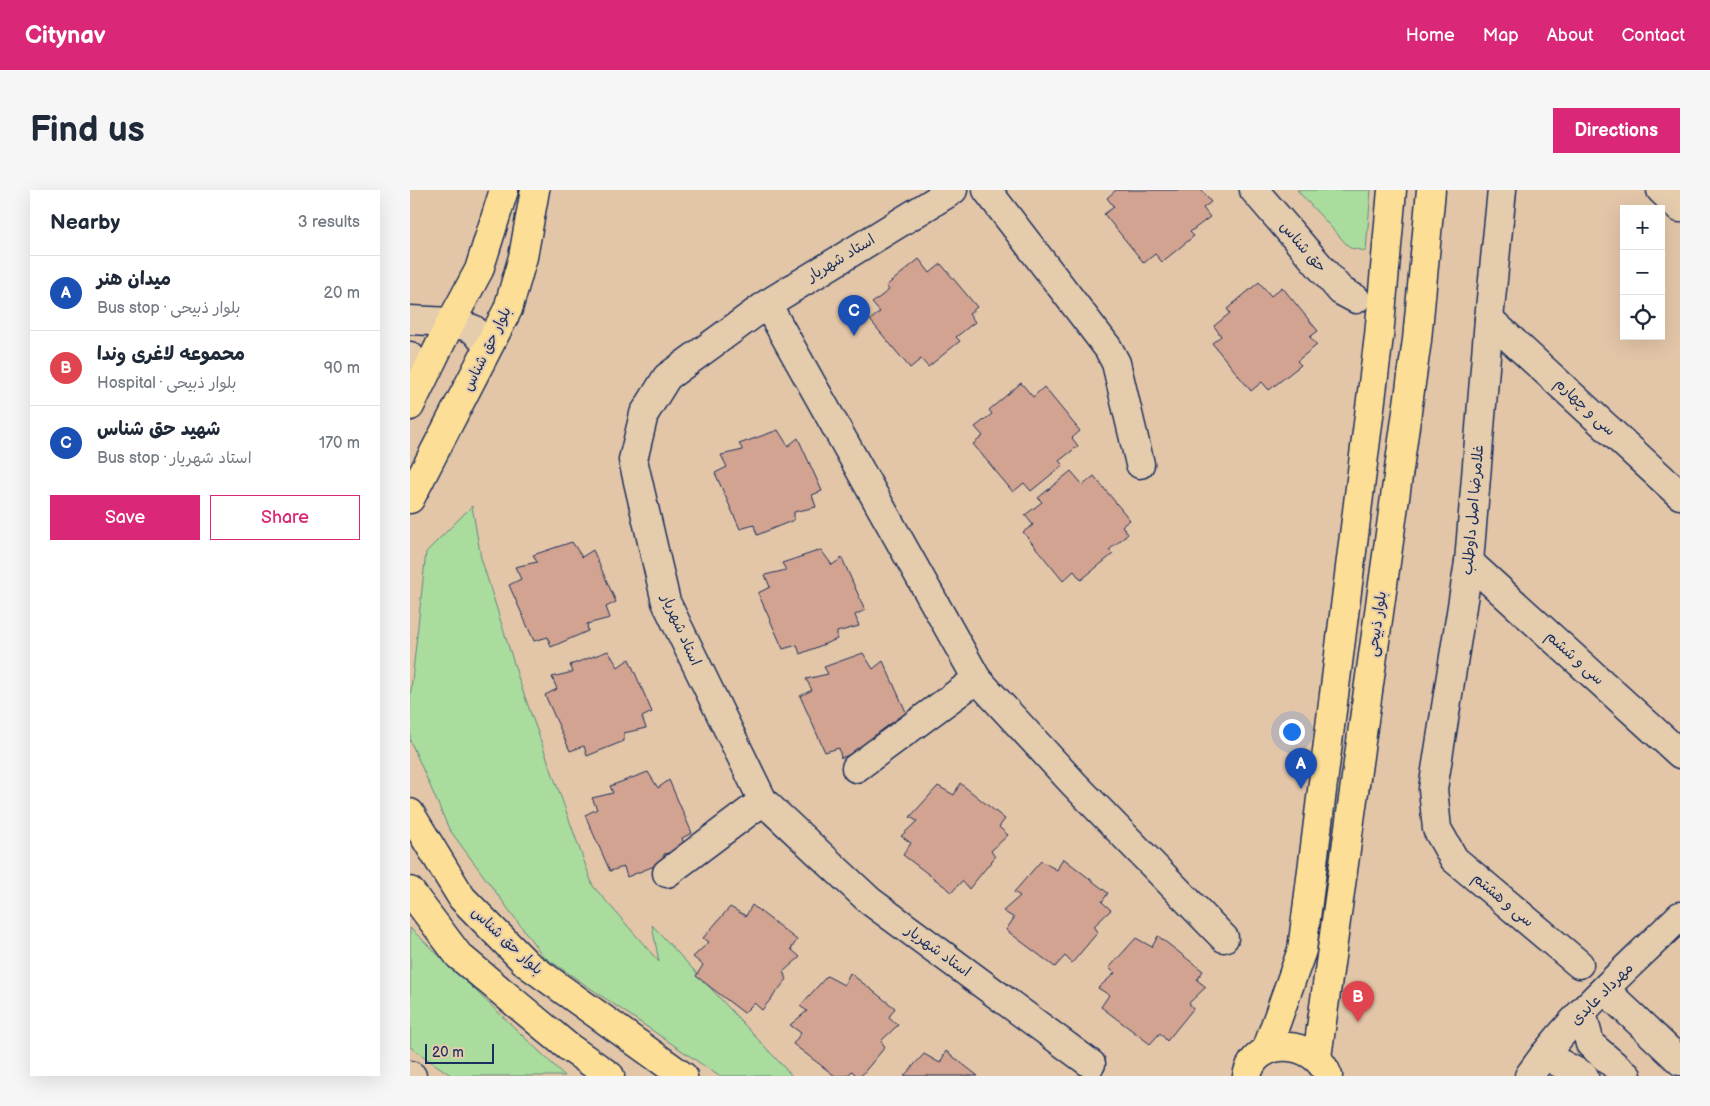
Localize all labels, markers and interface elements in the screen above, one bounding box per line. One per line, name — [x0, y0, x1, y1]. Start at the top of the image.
text: Citynav — [25, 21, 106, 50]
text: Home — [1406, 25, 1455, 46]
text: Map — [1483, 25, 1519, 46]
text: About — [1547, 25, 1594, 46]
text: Contact — [1622, 25, 1685, 46]
button: Directions — [1553, 108, 1680, 153]
text: Find us — [30, 109, 145, 152]
map controls — [1620, 205, 1665, 340]
button: + — [1620, 205, 1665, 250]
text: Nearby — [50, 210, 120, 235]
text: 3 results — [298, 213, 360, 232]
street label: حق شناس — [1275, 217, 1331, 277]
street label: استاد شهریار — [803, 230, 879, 286]
button: − — [1620, 250, 1665, 295]
text: میدان هنر — [97, 268, 171, 291]
text: A — [61, 284, 71, 303]
text: 20 m — [324, 284, 360, 303]
pin: C — [838, 295, 870, 336]
button: locate — [1620, 295, 1665, 340]
text: Bus stop · بلوار ذبیحی — [97, 299, 240, 318]
street label: بلوار حق شناس — [458, 304, 516, 394]
text: محموعه لاغری وندا — [97, 343, 245, 366]
text: B — [60, 359, 72, 378]
text: 90 m — [324, 359, 360, 378]
text: Hospital · بلوار ذبیحی — [97, 374, 236, 393]
street label: سی و چهارم — [1550, 374, 1620, 441]
text: شهید حق شناس — [97, 418, 220, 441]
text: C — [60, 434, 72, 453]
text: 170 m — [319, 434, 360, 453]
street label: غلامرضا اصل داوطلب — [1458, 444, 1488, 576]
text: Bus stop · استاد شهریار — [97, 449, 252, 468]
button: Save — [50, 495, 200, 540]
button: Share — [210, 495, 360, 540]
street label: استاد شهریار — [656, 590, 705, 669]
street label: بلوار ذبیحی — [1363, 590, 1391, 658]
street label: سی و ششم — [1540, 627, 1608, 691]
your location — [1279, 719, 1305, 745]
pin: A — [1285, 748, 1317, 789]
street label: سی و هشتم — [1467, 869, 1538, 933]
street label: بلوار حق شناس — [467, 903, 547, 979]
street label: استاد شهریار — [901, 920, 974, 981]
street label: مهرداد عابدی — [1567, 959, 1637, 1029]
pin: B — [1342, 981, 1374, 1022]
scale bar — [425, 1041, 494, 1064]
text: 20 m — [432, 1044, 464, 1061]

